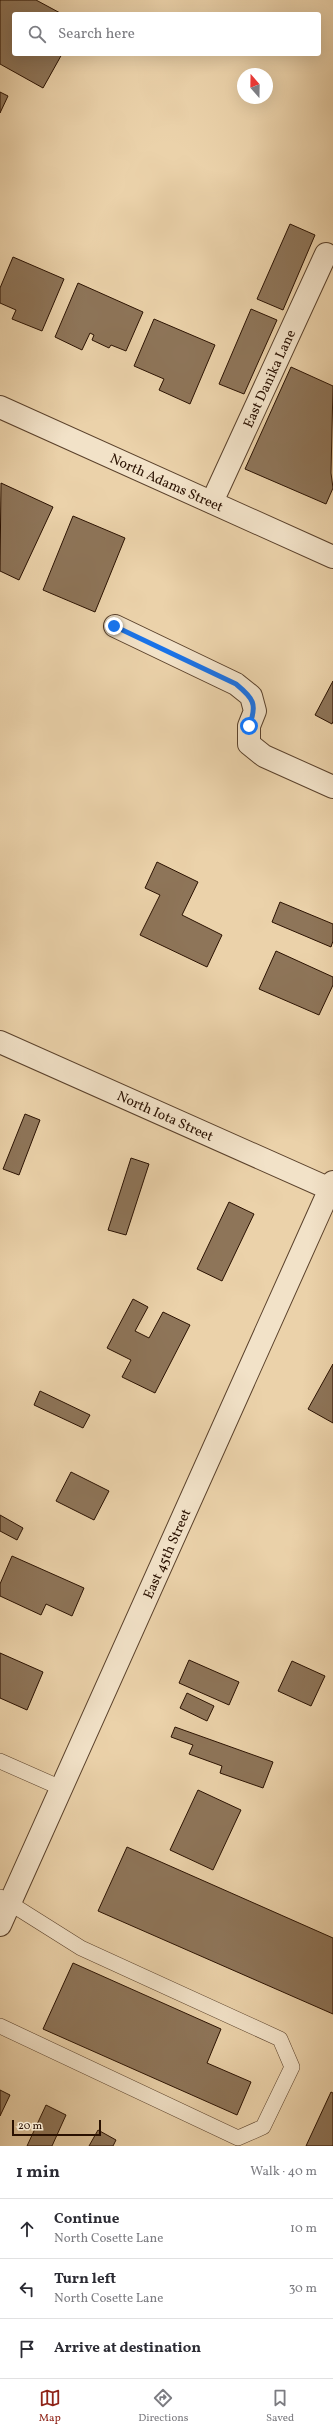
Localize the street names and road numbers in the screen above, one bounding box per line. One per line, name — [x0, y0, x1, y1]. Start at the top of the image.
street label: East Danika Lane — [239, 327, 301, 431]
street label: North Adams Street — [107, 450, 226, 517]
street label: North Iota Street — [114, 1087, 216, 1147]
street label: East 45th Street — [139, 1506, 196, 1602]

